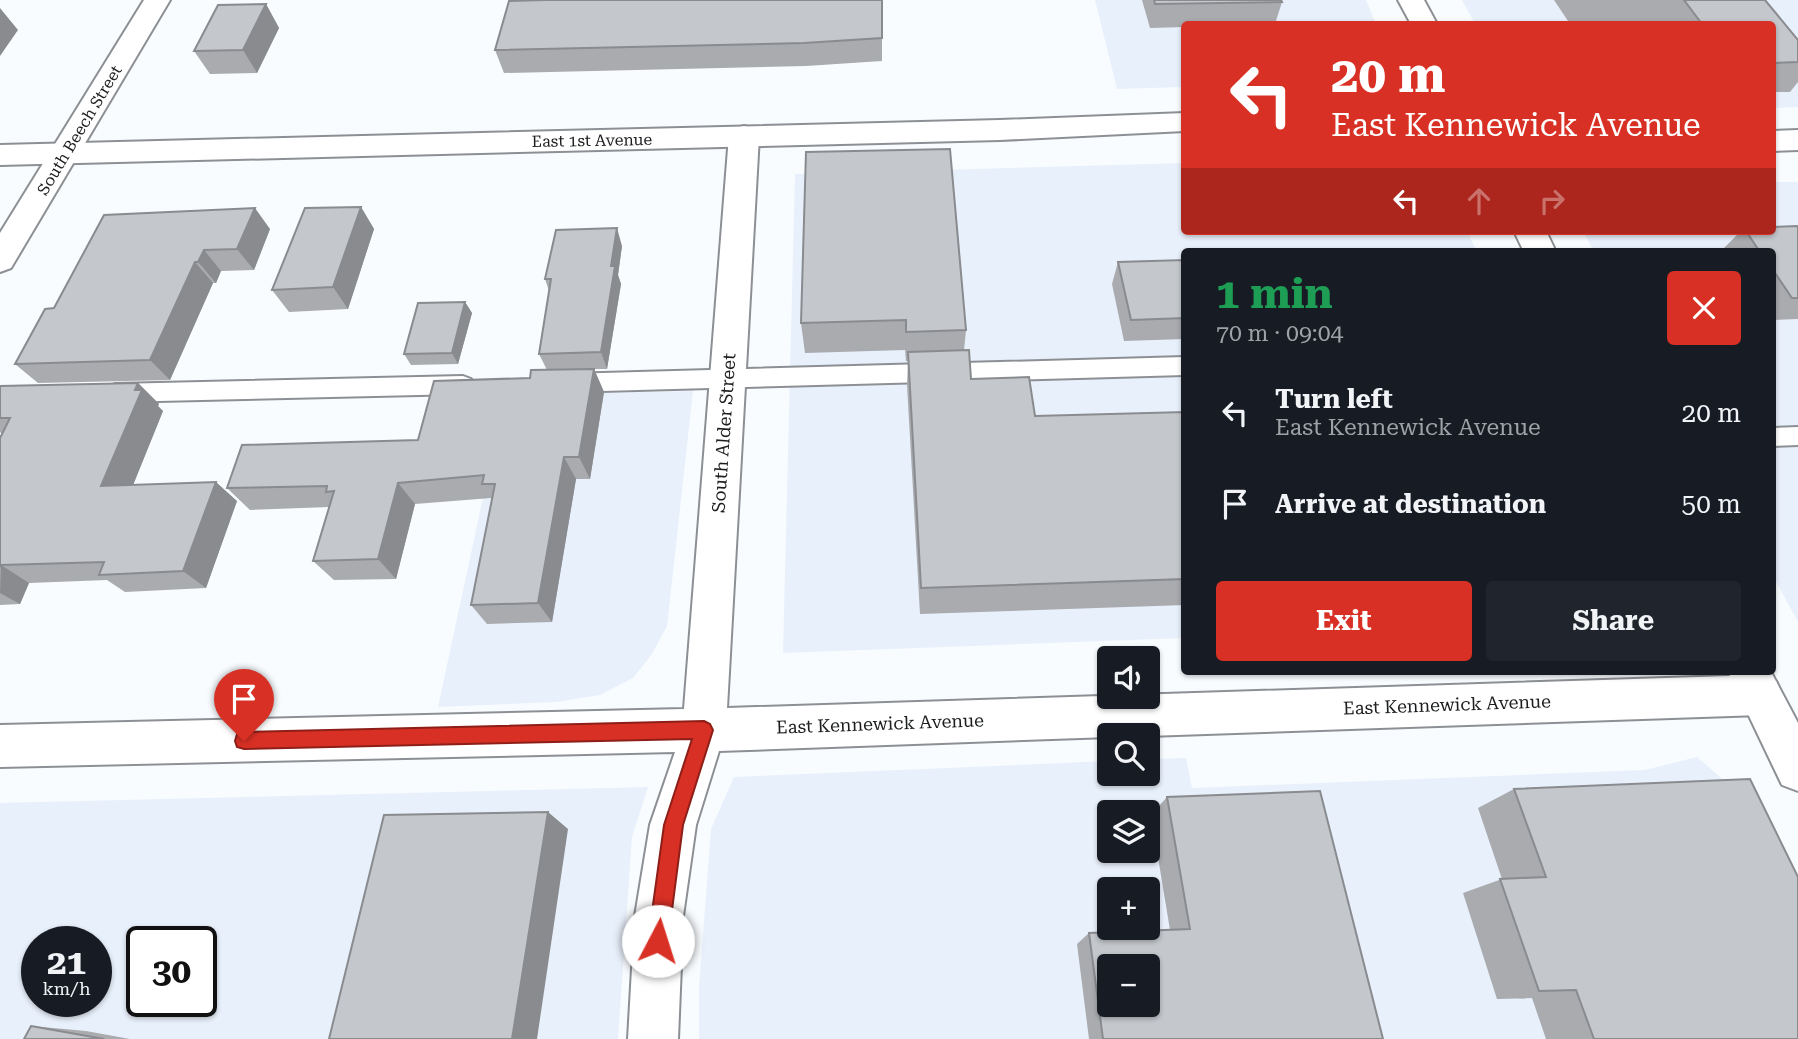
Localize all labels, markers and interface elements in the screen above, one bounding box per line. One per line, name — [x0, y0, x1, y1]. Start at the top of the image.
text: 20 m — [1331, 47, 1446, 104]
icon: left — [1216, 49, 1307, 140]
street label: South Beech Street — [33, 62, 126, 199]
text: East Kennewick Avenue — [1331, 106, 1701, 144]
street label: East 1st Avenue — [532, 130, 653, 151]
icon: left — [1387, 182, 1425, 220]
icon: ahead — [1460, 182, 1498, 220]
icon: right — [1533, 182, 1571, 220]
text: 1 min — [1216, 269, 1333, 318]
button: close — [1667, 271, 1741, 345]
text: 70 m · 09:04 — [1216, 320, 1343, 347]
street label: South Alder Street — [707, 352, 740, 514]
text: Turn left — [1275, 384, 1393, 414]
icon: left — [1216, 394, 1254, 432]
text: 20 m — [1682, 398, 1741, 428]
text: East Kennewick Avenue — [1275, 414, 1541, 441]
icon: arrive — [1216, 485, 1254, 523]
text: Arrive at destination — [1275, 489, 1546, 519]
text: 50 m — [1682, 489, 1741, 519]
button: Exit — [1216, 581, 1472, 661]
button: Share — [1486, 581, 1741, 661]
map controls — [1097, 646, 1160, 1017]
button: sound — [1097, 646, 1160, 709]
pin — [214, 669, 274, 741]
icon: arrive — [225, 680, 263, 718]
street label: East Kennewick Avenue — [1343, 690, 1551, 719]
street label: East Kennewick Avenue — [776, 709, 984, 738]
button: search — [1097, 723, 1160, 786]
button: layers — [1097, 800, 1160, 863]
button: + — [1097, 877, 1160, 940]
position arrow — [621, 904, 695, 978]
speed limit sign: 30 — [126, 926, 217, 1017]
text: 21 — [47, 942, 86, 983]
button: − — [1097, 954, 1160, 1017]
text: km/h — [42, 978, 91, 999]

